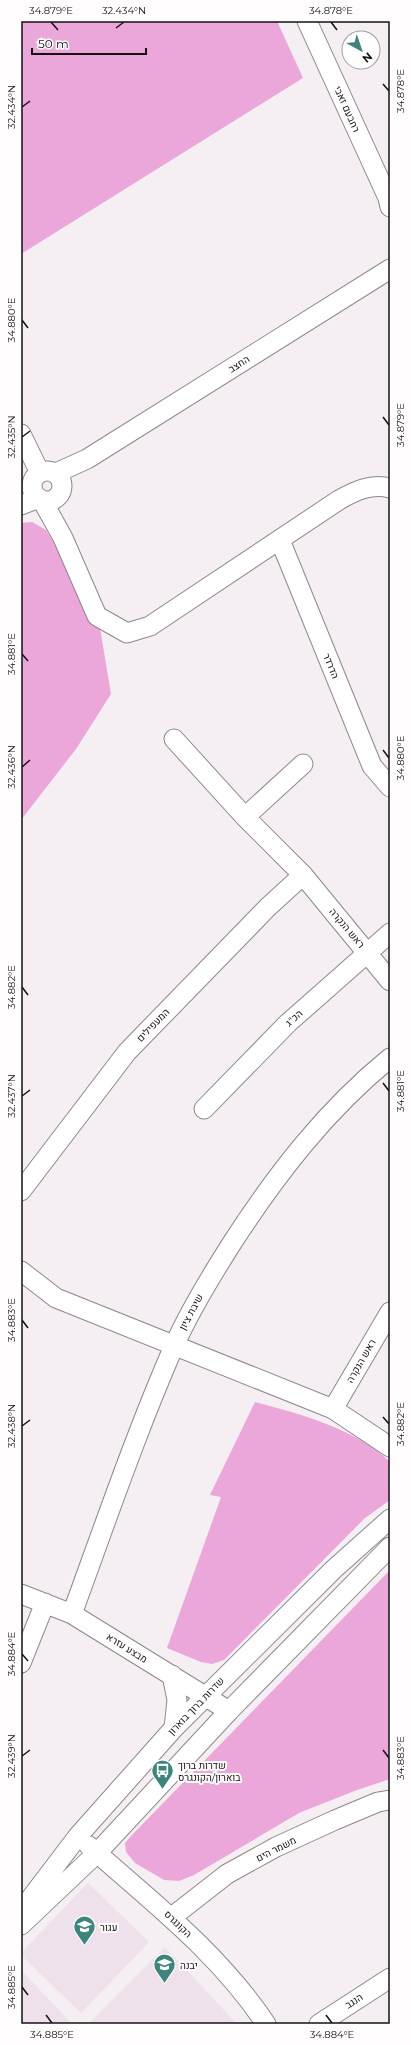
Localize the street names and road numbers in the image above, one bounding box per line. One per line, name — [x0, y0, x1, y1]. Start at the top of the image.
street label: רחבעם זאבי — [331, 84, 363, 134]
street label: החצב — [226, 352, 252, 376]
street label: הדרדר — [320, 651, 342, 681]
street label: ראש הנקרה — [326, 905, 368, 951]
street label: המעפילים — [134, 1005, 172, 1045]
street label: הכ"ג — [283, 1007, 305, 1029]
street label: שיבת ציון — [176, 1292, 206, 1332]
street label: ראש הנקרה — [343, 1337, 379, 1385]
street label: מבצע עזרא — [104, 1630, 150, 1666]
street label: שדרות ברוך בוארון — [165, 1674, 227, 1738]
street label: משמר הים — [254, 1833, 298, 1865]
street label: הקונגרס — [161, 1908, 195, 1940]
street label: הנגב — [343, 1990, 365, 2012]

